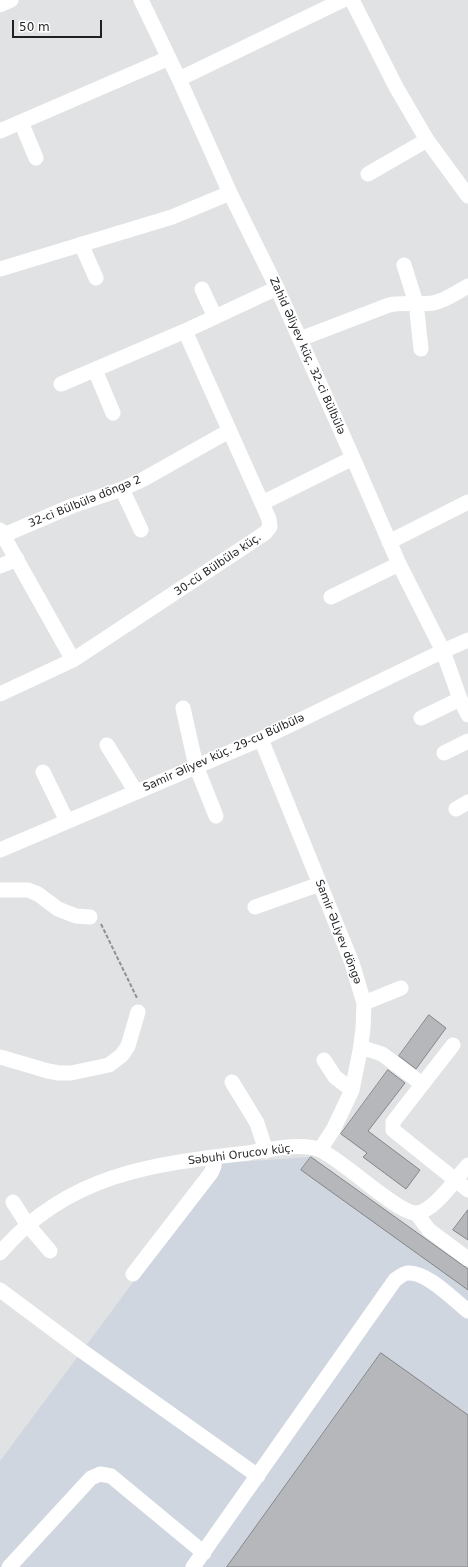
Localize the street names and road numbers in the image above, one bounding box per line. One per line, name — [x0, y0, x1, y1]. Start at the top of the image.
street label: Zahid Əliyev küç. 32-ci Bülbülə — [266, 275, 348, 437]
street label: 32-ci Bülbülə döngə 2 — [27, 473, 143, 531]
street label: 30-cü Bülbülə küç. — [172, 531, 264, 599]
street label: Samir Əliyev küç. 29-cu Bülbülə — [141, 711, 307, 795]
street label: Samir ƏLiyev döngə — [312, 878, 364, 986]
street label: Səbuhi Orucov küç. — [187, 1142, 295, 1168]

